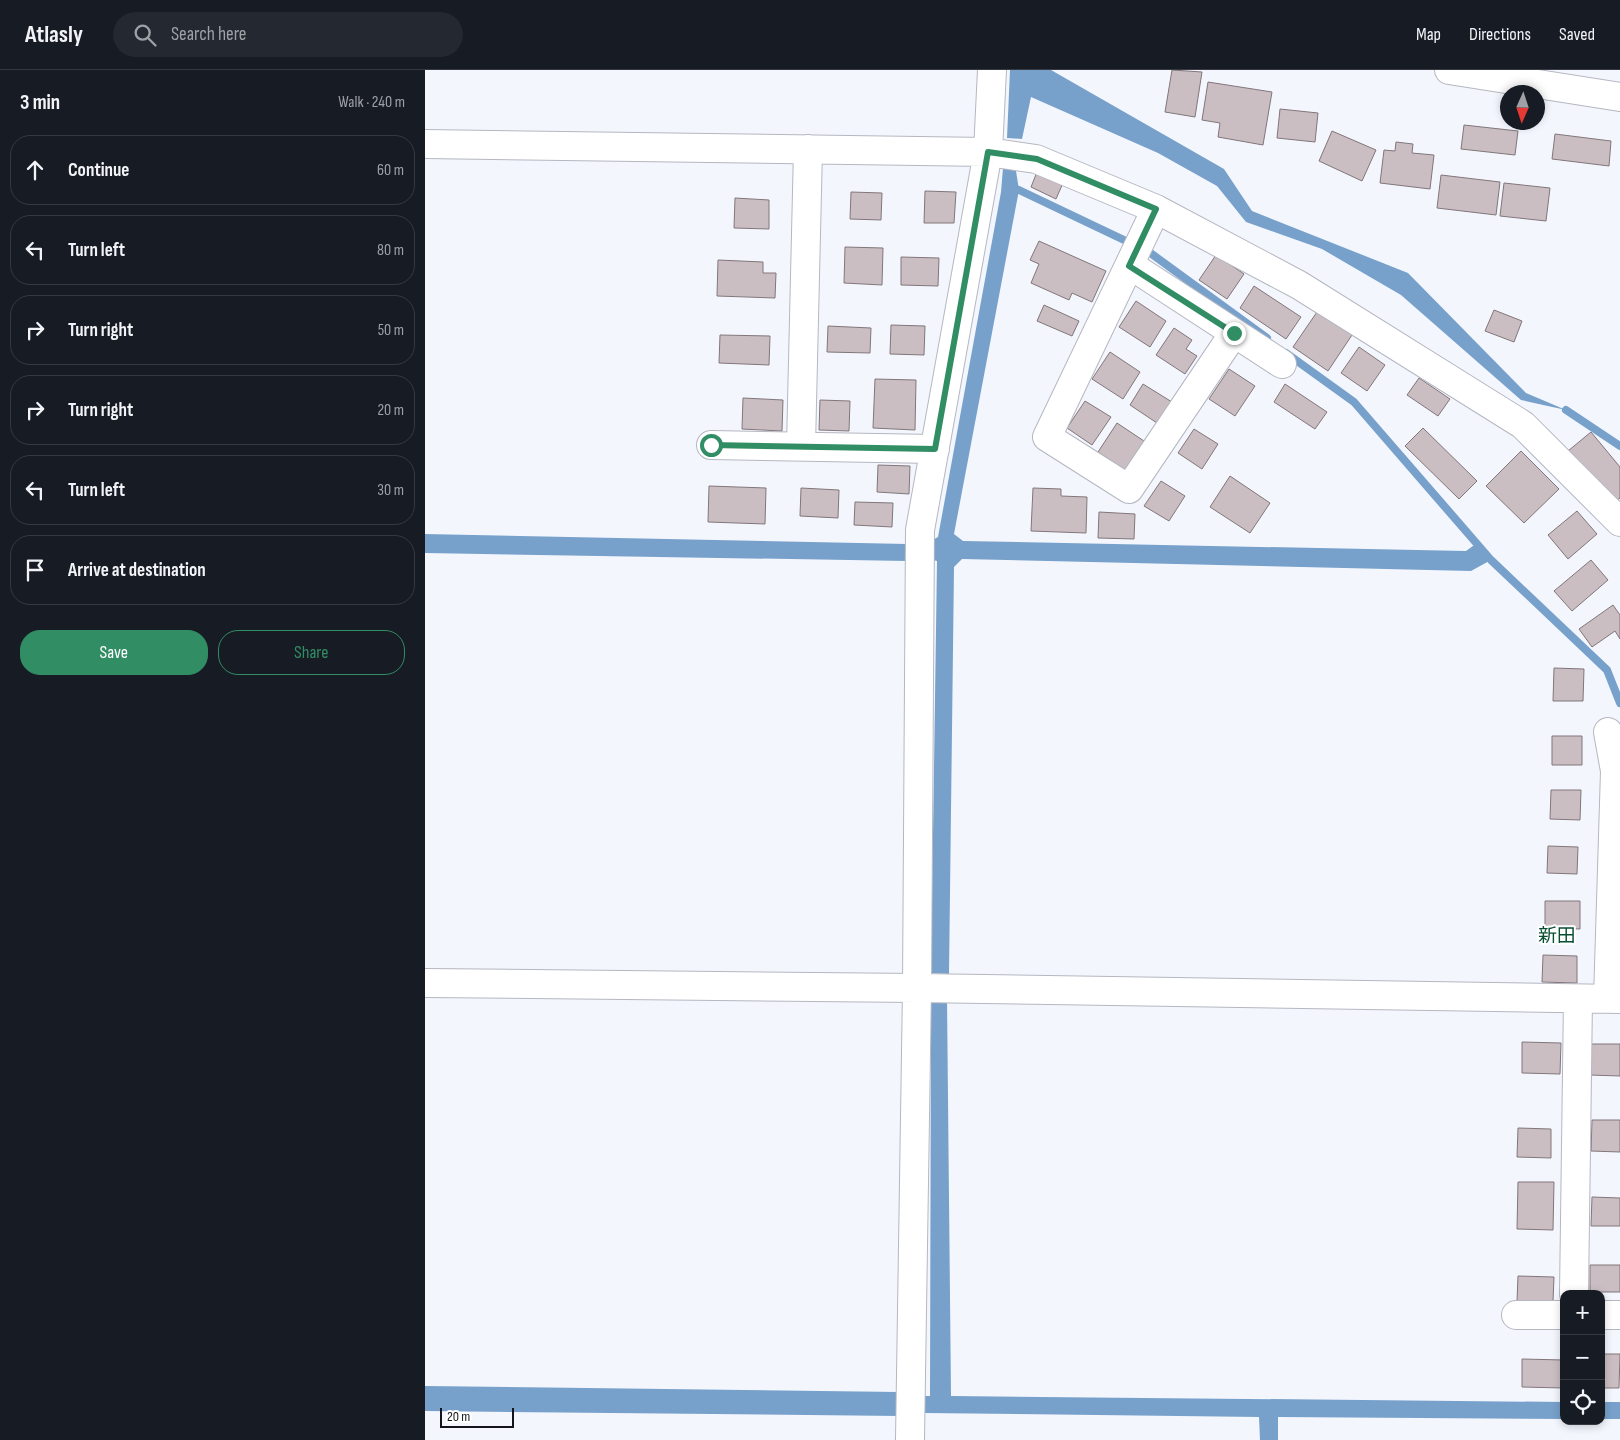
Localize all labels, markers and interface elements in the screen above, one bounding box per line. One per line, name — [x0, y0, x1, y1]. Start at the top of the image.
search box — [113, 12, 463, 57]
text: Atlasly — [25, 20, 83, 49]
icon: search — [131, 21, 159, 49]
text: Search here — [171, 23, 246, 46]
text: Map — [1416, 24, 1441, 45]
text: Directions — [1469, 24, 1531, 45]
text: Saved — [1559, 24, 1595, 45]
north arrow — [1500, 85, 1545, 130]
text: 3 min — [20, 90, 60, 115]
text: Walk · 240 m — [338, 93, 405, 112]
icon: ahead — [21, 156, 49, 184]
text: Continue — [68, 159, 129, 182]
text: 60 m — [377, 161, 404, 180]
icon: left — [21, 236, 49, 264]
text: Turn left — [68, 239, 125, 262]
text: 80 m — [377, 241, 404, 260]
icon: right — [21, 316, 49, 344]
text: Turn right — [68, 319, 133, 342]
text: 50 m — [378, 321, 404, 340]
route end — [1223, 322, 1246, 345]
icon: right — [21, 396, 49, 424]
text: Turn right — [68, 399, 133, 422]
text: 20 m — [377, 401, 404, 420]
route start — [700, 434, 723, 457]
icon: left — [21, 476, 49, 504]
text: Turn left — [68, 479, 125, 502]
text: 30 m — [377, 481, 404, 500]
icon: arrive — [21, 556, 49, 584]
text: Arrive at destination — [68, 559, 206, 582]
button: Save — [20, 630, 208, 675]
button: Share — [218, 630, 405, 675]
district label: 新田 — [1538, 925, 1576, 948]
map controls — [1560, 1290, 1605, 1425]
button: + — [1560, 1290, 1605, 1335]
button: − — [1560, 1335, 1605, 1380]
button: locate — [1560, 1380, 1605, 1425]
scale bar — [440, 1405, 514, 1428]
text: 20 m — [447, 1408, 470, 1425]

